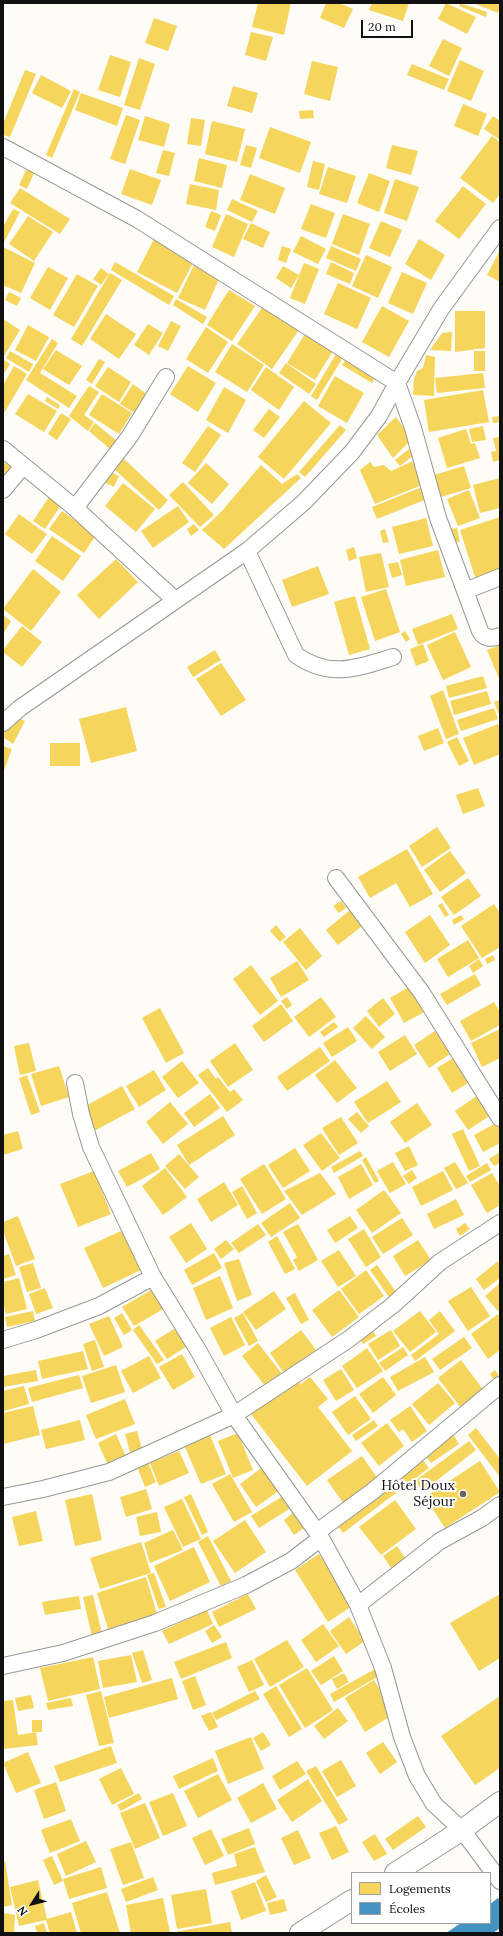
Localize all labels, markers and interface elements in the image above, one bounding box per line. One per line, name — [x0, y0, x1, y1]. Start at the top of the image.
scale bar — [363, 12, 415, 38]
text: 20 m — [368, 19, 396, 34]
place label: Hôtel Doux Séjour — [381, 1478, 455, 1510]
marker: Hôtel Doux Séjour — [458, 1489, 468, 1499]
legend — [351, 1872, 491, 1924]
text: Logements — [389, 1881, 451, 1896]
north arrow — [12, 1884, 52, 1924]
text: Écoles — [389, 1901, 425, 1916]
text: N — [14, 1904, 30, 1919]

